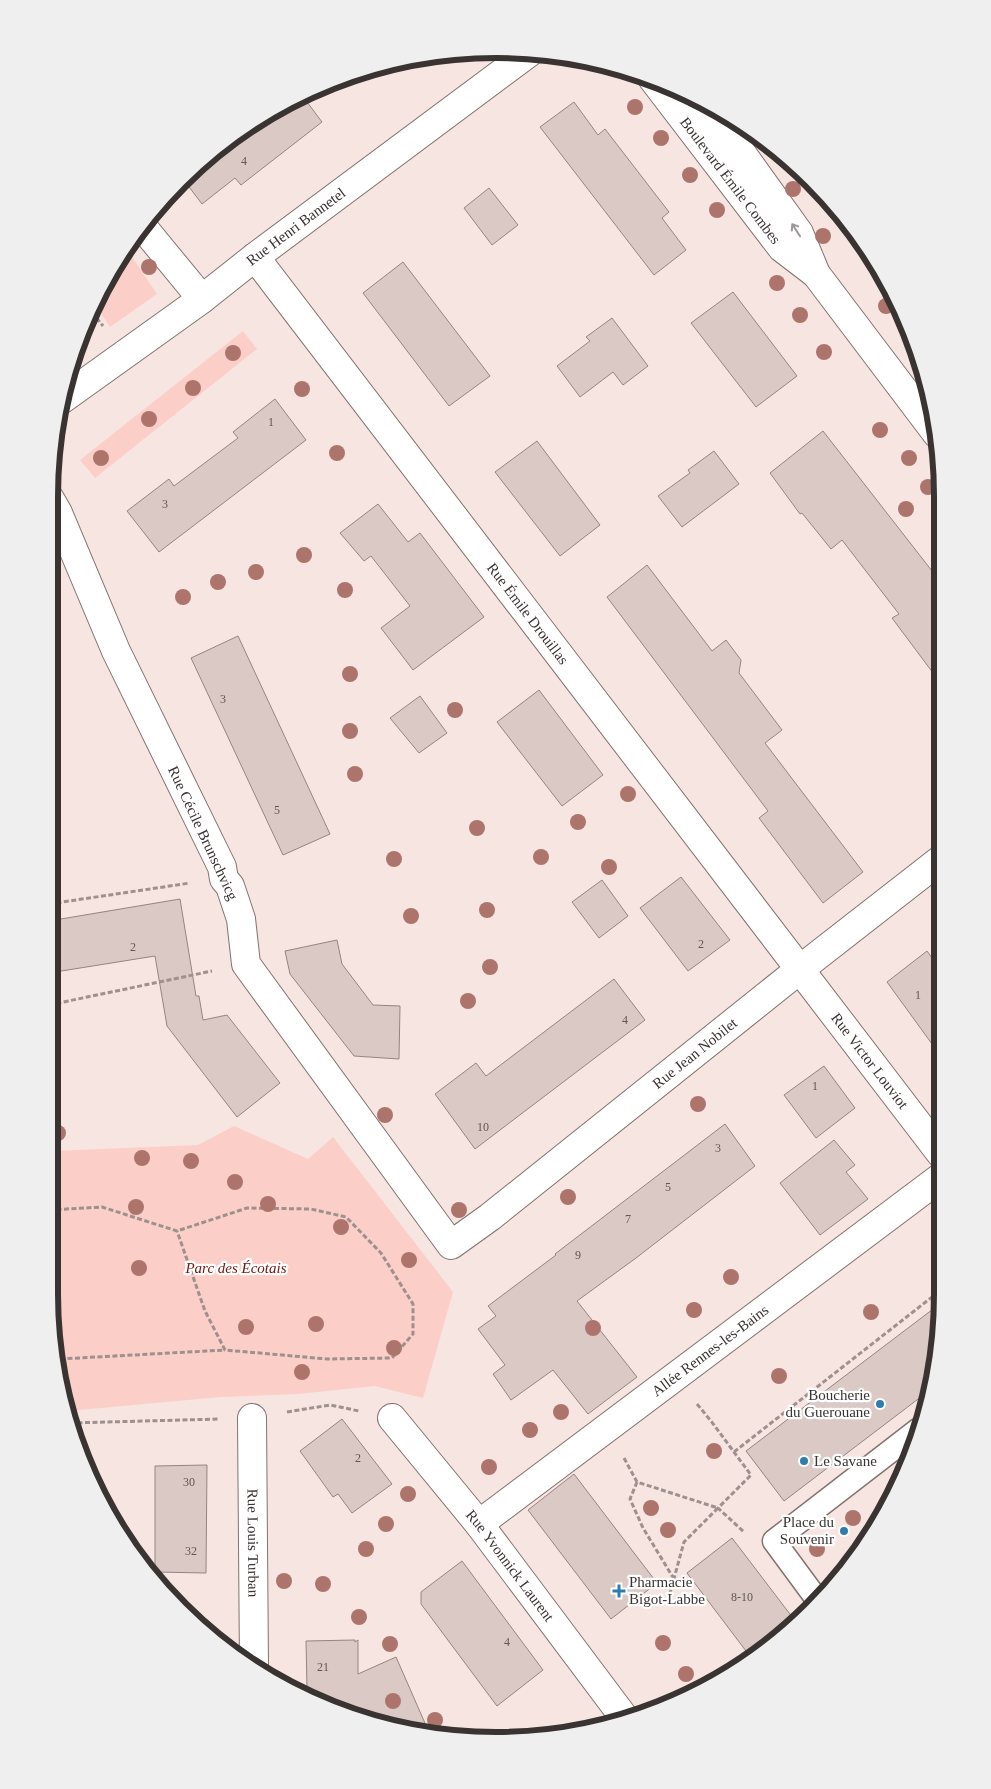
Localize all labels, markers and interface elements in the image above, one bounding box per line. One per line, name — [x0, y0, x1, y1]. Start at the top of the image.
street label: Boulevard Émile Combes — [677, 114, 784, 247]
house number: 4 — [241, 154, 247, 168]
street label: Rue Henri Bannetel — [243, 185, 348, 269]
one-way arrow — [791, 223, 801, 237]
house number: 1 — [268, 415, 274, 429]
house number: 3 — [162, 497, 168, 511]
street label: Rue Émile Drouillas — [484, 560, 572, 668]
house number: 3 — [220, 692, 226, 706]
street label: Rue Cécile Brunschvicg — [165, 764, 241, 903]
house number: 5 — [274, 803, 280, 817]
house number: 2 — [698, 937, 704, 951]
house number: 2 — [130, 940, 136, 954]
house number: 1 — [915, 988, 921, 1002]
street label: Rue Victor Louviot — [828, 1010, 912, 1113]
house number: 4 — [622, 1013, 628, 1027]
street label: Rue Jean Nobilet — [649, 1014, 741, 1092]
house number: 1 — [812, 1079, 818, 1093]
house number: 10 — [477, 1120, 489, 1134]
house number: 3 — [715, 1141, 721, 1155]
house number: 5 — [665, 1180, 671, 1194]
house number: 7 — [625, 1212, 631, 1226]
house number: 9 — [575, 1248, 581, 1262]
park label: Parc des Écotais — [184, 1260, 287, 1276]
street label: Allée Rennes-les-Bains — [649, 1301, 772, 1399]
place label: Boucherie du Guerouane — [785, 1387, 870, 1420]
marker: Boucherie du Guerouane — [874, 1398, 886, 1410]
house number: 2 — [355, 1451, 361, 1465]
place label: Le Savane — [814, 1453, 877, 1469]
marker: Le Savane — [798, 1455, 810, 1467]
house number: 30 — [183, 1475, 195, 1489]
street label: Rue Louis Turban — [245, 1489, 261, 1598]
street label: Rue Yvonnick Laurent — [463, 1507, 558, 1625]
place label: Place du Souvenir — [780, 1514, 834, 1547]
marker: Place du Souvenir — [838, 1525, 850, 1537]
house number: 32 — [185, 1544, 197, 1558]
place label: Pharmacie Bigot-Labbe — [629, 1574, 705, 1607]
marker: Pharmacie Bigot-Labbe — [613, 1585, 625, 1597]
house number: 8-10 — [731, 1590, 753, 1604]
house number: 4 — [504, 1635, 510, 1649]
house number: 21 — [317, 1660, 329, 1674]

